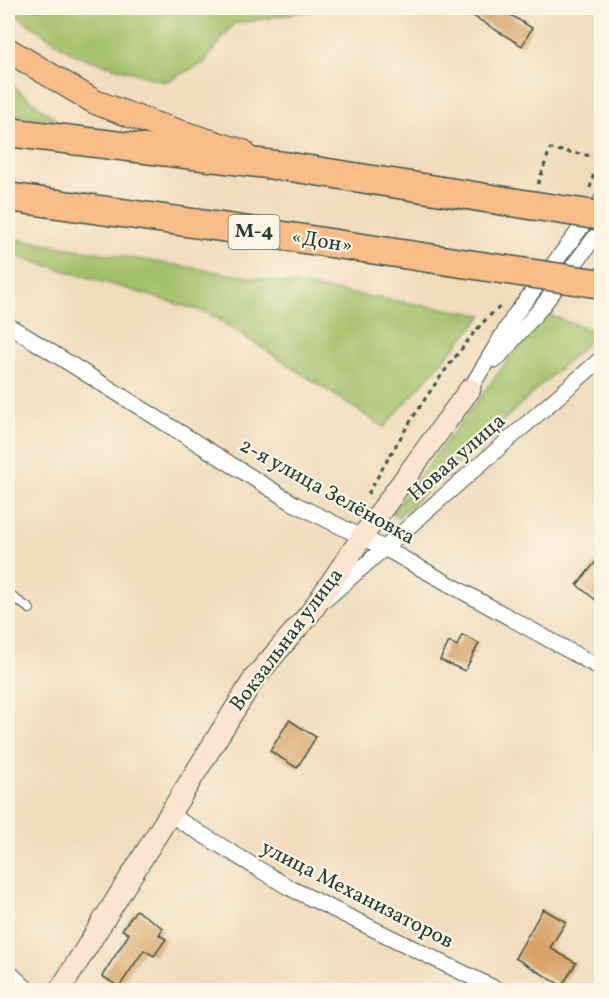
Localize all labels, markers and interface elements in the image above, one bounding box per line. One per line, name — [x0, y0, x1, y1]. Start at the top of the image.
road number: М-4 — [228, 215, 280, 249]
street label: «Дон» — [290, 223, 354, 261]
street label: Новая улица — [402, 407, 512, 509]
street label: 2-я улица Зелёновка — [234, 432, 420, 552]
street label: Вокзальная улица — [223, 562, 351, 718]
street label: улица Механизаторов — [256, 834, 458, 956]

